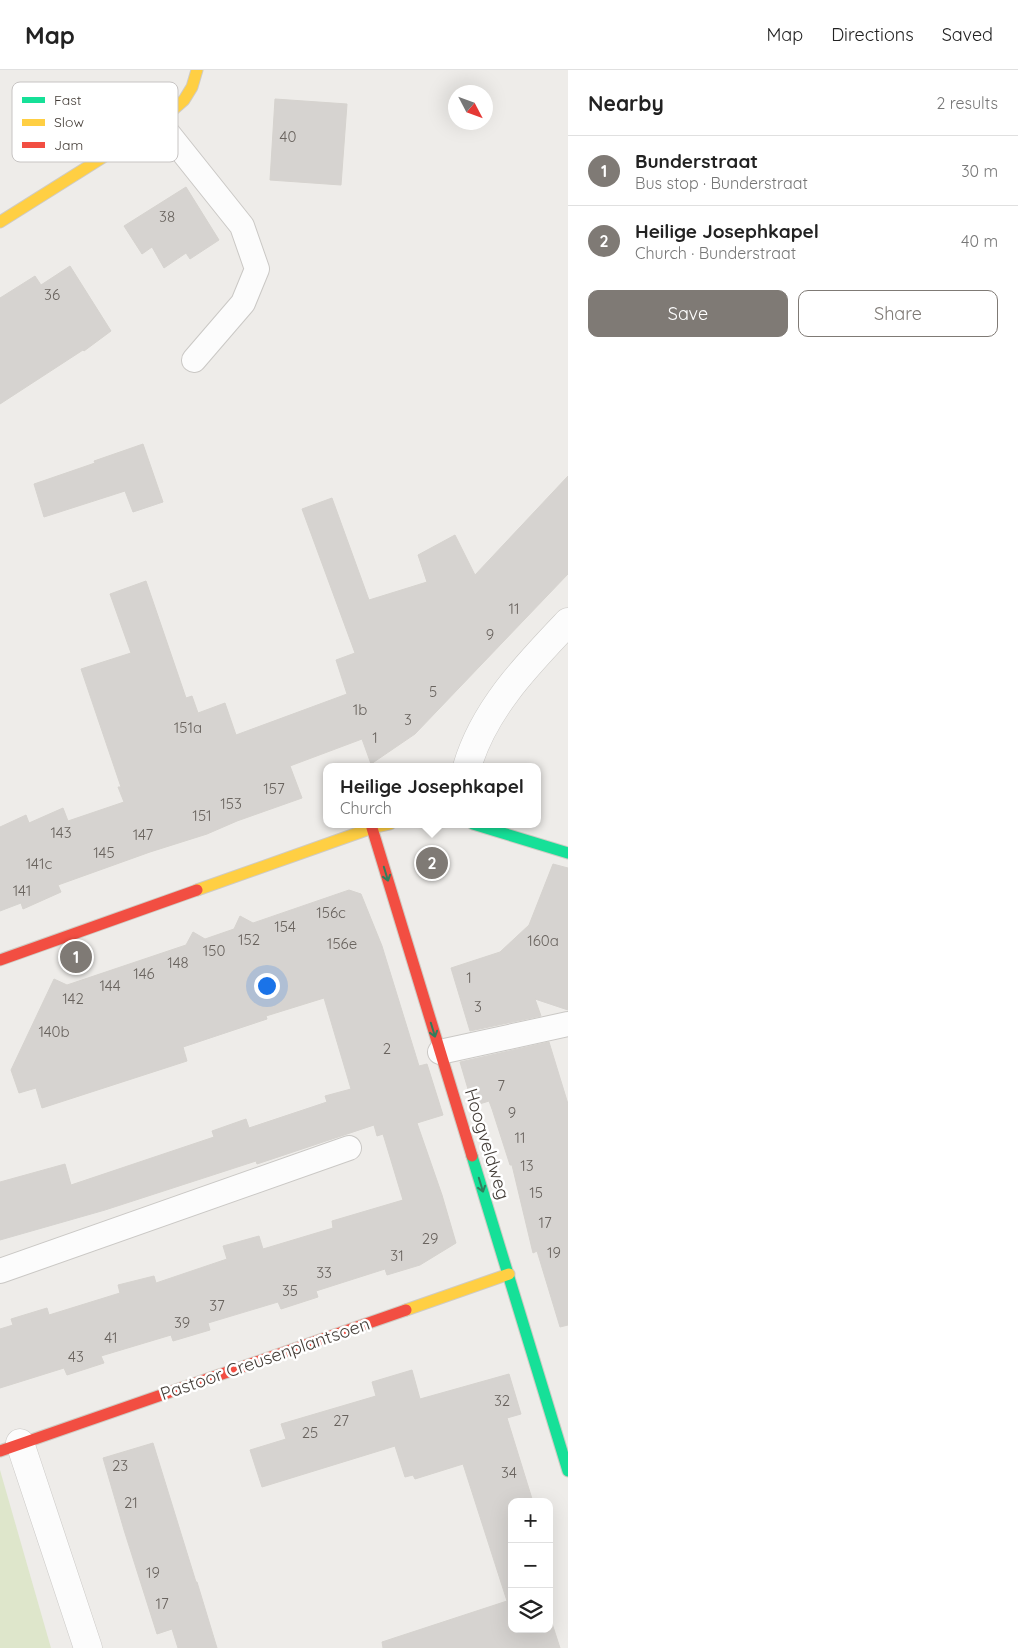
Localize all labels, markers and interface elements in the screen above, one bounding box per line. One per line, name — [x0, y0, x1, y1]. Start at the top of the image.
text: Map — [25, 20, 75, 50]
text: Map — [766, 23, 803, 46]
text: Directions — [831, 23, 914, 46]
text: Saved — [942, 23, 993, 46]
legend — [12, 82, 178, 162]
north arrow — [448, 85, 493, 130]
text: Nearby — [588, 90, 664, 116]
text: Fast — [54, 91, 82, 109]
text: 2 results — [936, 93, 998, 113]
text: Slow — [54, 113, 84, 131]
house number: 40 — [280, 127, 296, 146]
text: Jam — [54, 136, 83, 154]
text: Bunderstraat — [635, 149, 758, 173]
text: 1 — [601, 161, 607, 181]
text: 30 m — [961, 161, 998, 181]
text: Bus stop · Bunderstraat — [635, 173, 808, 193]
house number: 38 — [159, 207, 175, 226]
text: Heilige Josephkapel — [635, 219, 819, 243]
text: 2 — [599, 231, 609, 251]
text: 40 m — [961, 231, 998, 251]
text: Church · Bunderstraat — [635, 243, 796, 263]
house number: 36 — [44, 285, 60, 304]
button: Save — [588, 290, 788, 337]
button: Share — [798, 290, 998, 337]
house number: 11 — [508, 599, 520, 618]
house number: 9 — [486, 625, 494, 644]
house number: 5 — [429, 682, 437, 701]
house number: 1b — [353, 700, 367, 719]
house number: 3 — [404, 710, 412, 729]
house number: 151a — [174, 718, 202, 737]
house number: 1 — [372, 728, 378, 747]
popup — [323, 763, 541, 828]
text: Heilige Josephkapel — [340, 774, 524, 798]
house number: 157 — [263, 779, 285, 798]
house number: 153 — [220, 794, 242, 813]
text: Church — [340, 798, 392, 818]
house number: 151 — [192, 806, 212, 825]
house number: 143 — [50, 823, 72, 842]
house number: 147 — [133, 825, 154, 844]
house number: 145 — [93, 843, 115, 862]
pin: 2 — [416, 844, 448, 882]
house number: 141c — [26, 854, 52, 873]
one-way arrow — [382, 866, 391, 882]
house number: 141 — [13, 881, 31, 900]
house number: 156c — [316, 903, 346, 922]
house number: 154 — [274, 917, 296, 936]
house number: 152 — [238, 930, 260, 949]
house number: 160a — [527, 931, 559, 950]
house number: 156e — [327, 934, 357, 953]
pin: 1 — [60, 938, 92, 976]
house number: 150 — [203, 941, 225, 960]
house number: 148 — [167, 953, 189, 972]
house number: 146 — [133, 964, 155, 983]
house number: 1 — [466, 968, 472, 987]
your location — [254, 973, 280, 999]
house number: 144 — [99, 976, 121, 995]
house number: 142 — [62, 989, 84, 1008]
house number: 3 — [474, 997, 482, 1016]
one-way arrow — [429, 1021, 439, 1037]
house number: 140b — [38, 1022, 70, 1041]
house number: 2 — [383, 1039, 391, 1058]
house number: 7 — [497, 1076, 505, 1095]
street label: Hoogveldweg — [460, 1085, 515, 1202]
house number: 9 — [508, 1103, 516, 1122]
house number: 11 — [514, 1128, 526, 1147]
house number: 13 — [520, 1156, 534, 1175]
one-way arrow — [477, 1177, 486, 1192]
house number: 15 — [529, 1183, 543, 1202]
house number: 17 — [538, 1213, 552, 1232]
house number: 29 — [422, 1229, 438, 1248]
house number: 19 — [547, 1243, 561, 1262]
house number: 31 — [390, 1246, 404, 1265]
house number: 33 — [316, 1263, 332, 1282]
house number: 35 — [282, 1281, 298, 1300]
house number: 37 — [209, 1296, 225, 1315]
street label: Pastoor Creusenplantsoen — [157, 1312, 373, 1405]
house number: 39 — [174, 1313, 190, 1332]
house number: 41 — [104, 1328, 118, 1347]
house number: 43 — [68, 1347, 84, 1366]
house number: 32 — [494, 1391, 510, 1410]
house number: 27 — [333, 1411, 349, 1430]
house number: 25 — [302, 1423, 318, 1442]
house number: 23 — [112, 1456, 128, 1475]
house number: 34 — [501, 1463, 517, 1482]
house number: 21 — [124, 1493, 138, 1512]
map controls — [508, 1498, 553, 1633]
button: + — [508, 1498, 553, 1543]
button: − — [508, 1543, 553, 1588]
house number: 19 — [146, 1563, 160, 1582]
button: layers — [508, 1588, 553, 1633]
house number: 17 — [155, 1594, 169, 1613]

